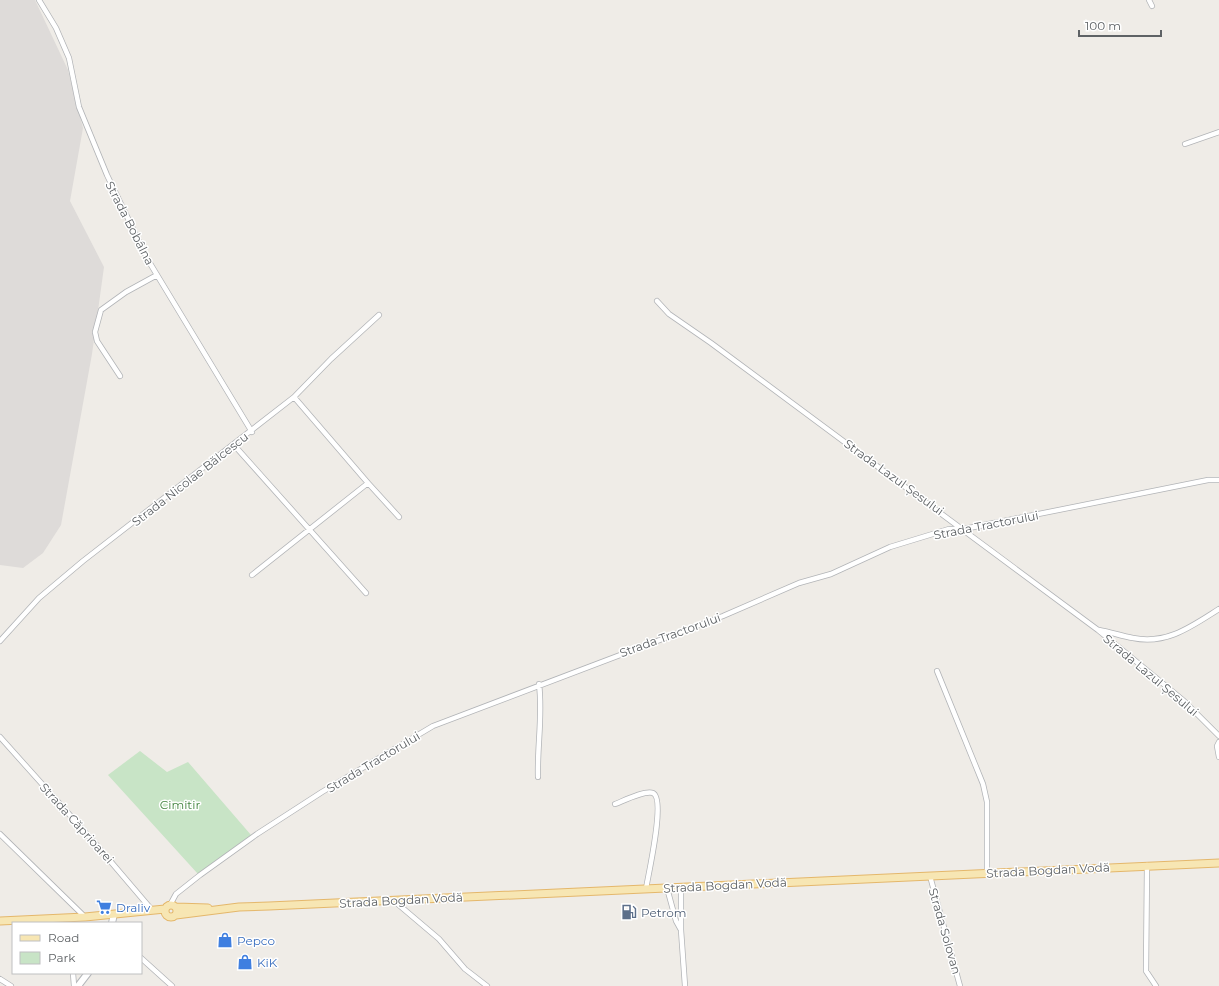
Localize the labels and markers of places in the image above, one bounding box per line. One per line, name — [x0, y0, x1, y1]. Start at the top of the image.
supermarket icon: Draliv — [95, 898, 113, 916]
place label: Draliv — [116, 900, 151, 915]
fuel station icon: Petrom — [620, 903, 638, 921]
place label: Petrom — [641, 905, 687, 920]
shop icon: Pepco — [216, 931, 234, 949]
place label: Pepco — [237, 933, 275, 948]
shop icon: KiK — [236, 953, 254, 971]
place label: KiK — [257, 955, 278, 970]

